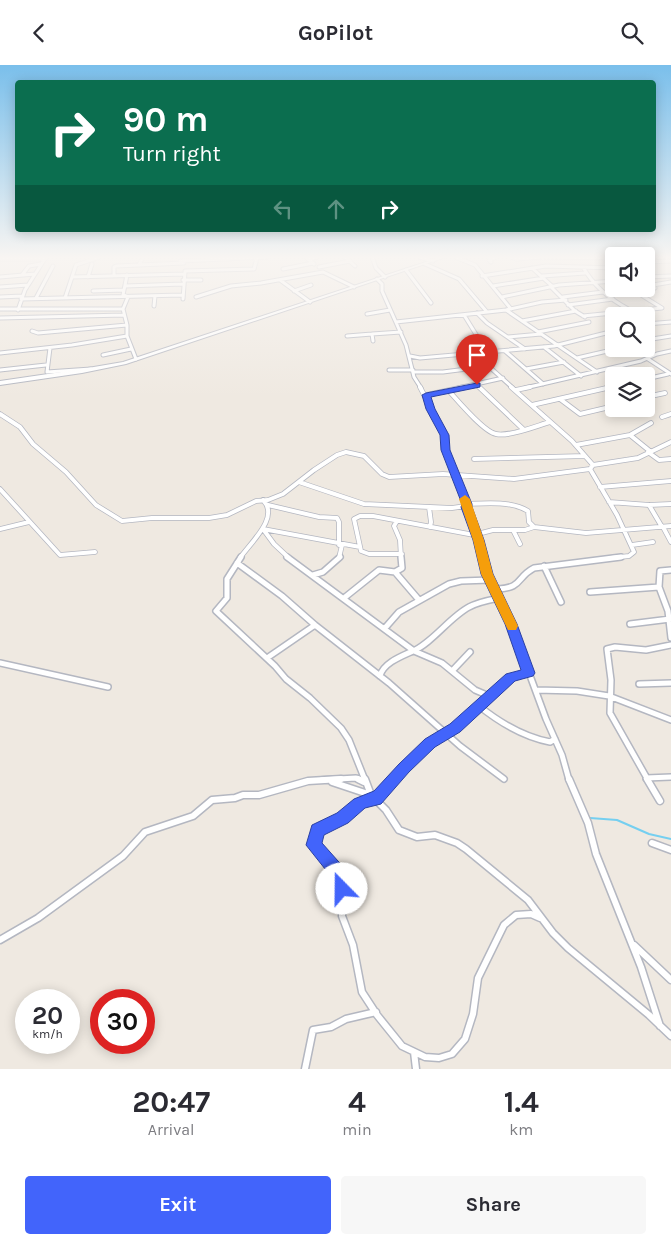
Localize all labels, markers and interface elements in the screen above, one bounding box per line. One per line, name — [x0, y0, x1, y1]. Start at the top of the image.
icon: back — [25, 19, 53, 47]
icon: search — [618, 19, 646, 47]
text: GoPilot — [298, 20, 373, 46]
text: 90 m — [123, 99, 209, 140]
icon: right — [40, 100, 105, 165]
text: Turn right — [123, 141, 221, 167]
icon: left — [269, 195, 297, 223]
icon: ahead — [322, 195, 350, 223]
icon: right — [375, 195, 403, 223]
map controls — [605, 247, 655, 417]
button: sound — [605, 247, 655, 297]
button: search — [605, 307, 655, 357]
pin — [456, 334, 498, 385]
icon: arrive — [463, 341, 491, 369]
button: layers — [605, 367, 655, 417]
position arrow — [315, 862, 367, 914]
speed limit sign: 30 — [90, 989, 155, 1054]
text: 20 — [32, 1001, 63, 1030]
text: km/h — [32, 1027, 63, 1041]
text: 20:47 — [132, 1084, 210, 1120]
text: 4 — [348, 1084, 366, 1120]
text: 1.4 — [504, 1084, 539, 1120]
text: Arrival — [148, 1120, 195, 1139]
text: min — [342, 1120, 372, 1139]
text: km — [509, 1120, 533, 1139]
button: Exit — [25, 1176, 331, 1234]
button: Share — [341, 1176, 646, 1234]

